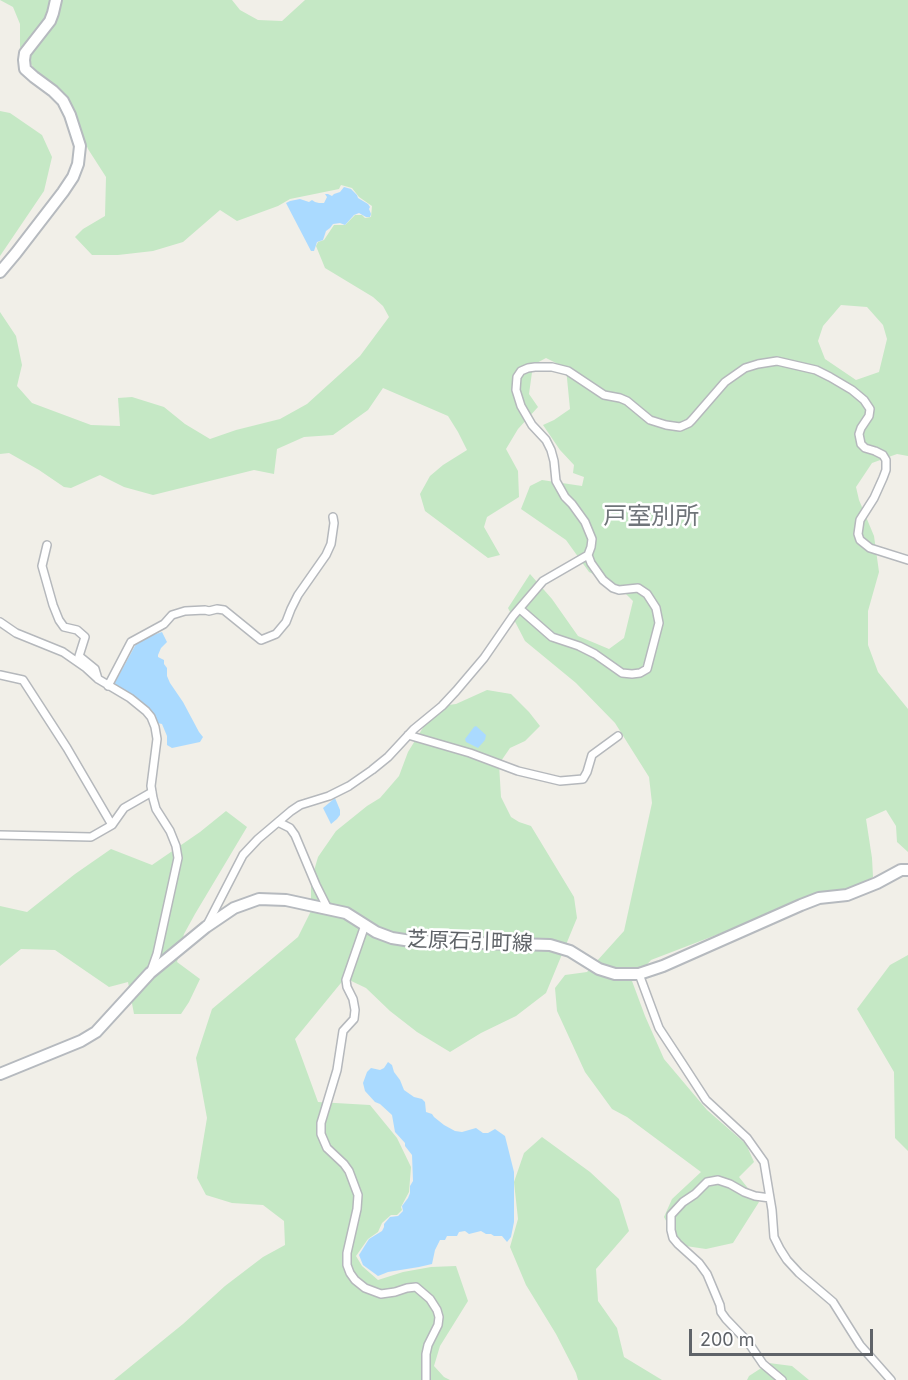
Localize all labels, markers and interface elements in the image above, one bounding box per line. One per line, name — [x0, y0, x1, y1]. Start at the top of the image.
district label: 戸室別所 — [603, 503, 699, 531]
street label: 芝原石引町線 — [407, 927, 533, 957]
scale bar — [692, 1317, 876, 1355]
text: 200 m — [700, 1329, 755, 1350]

